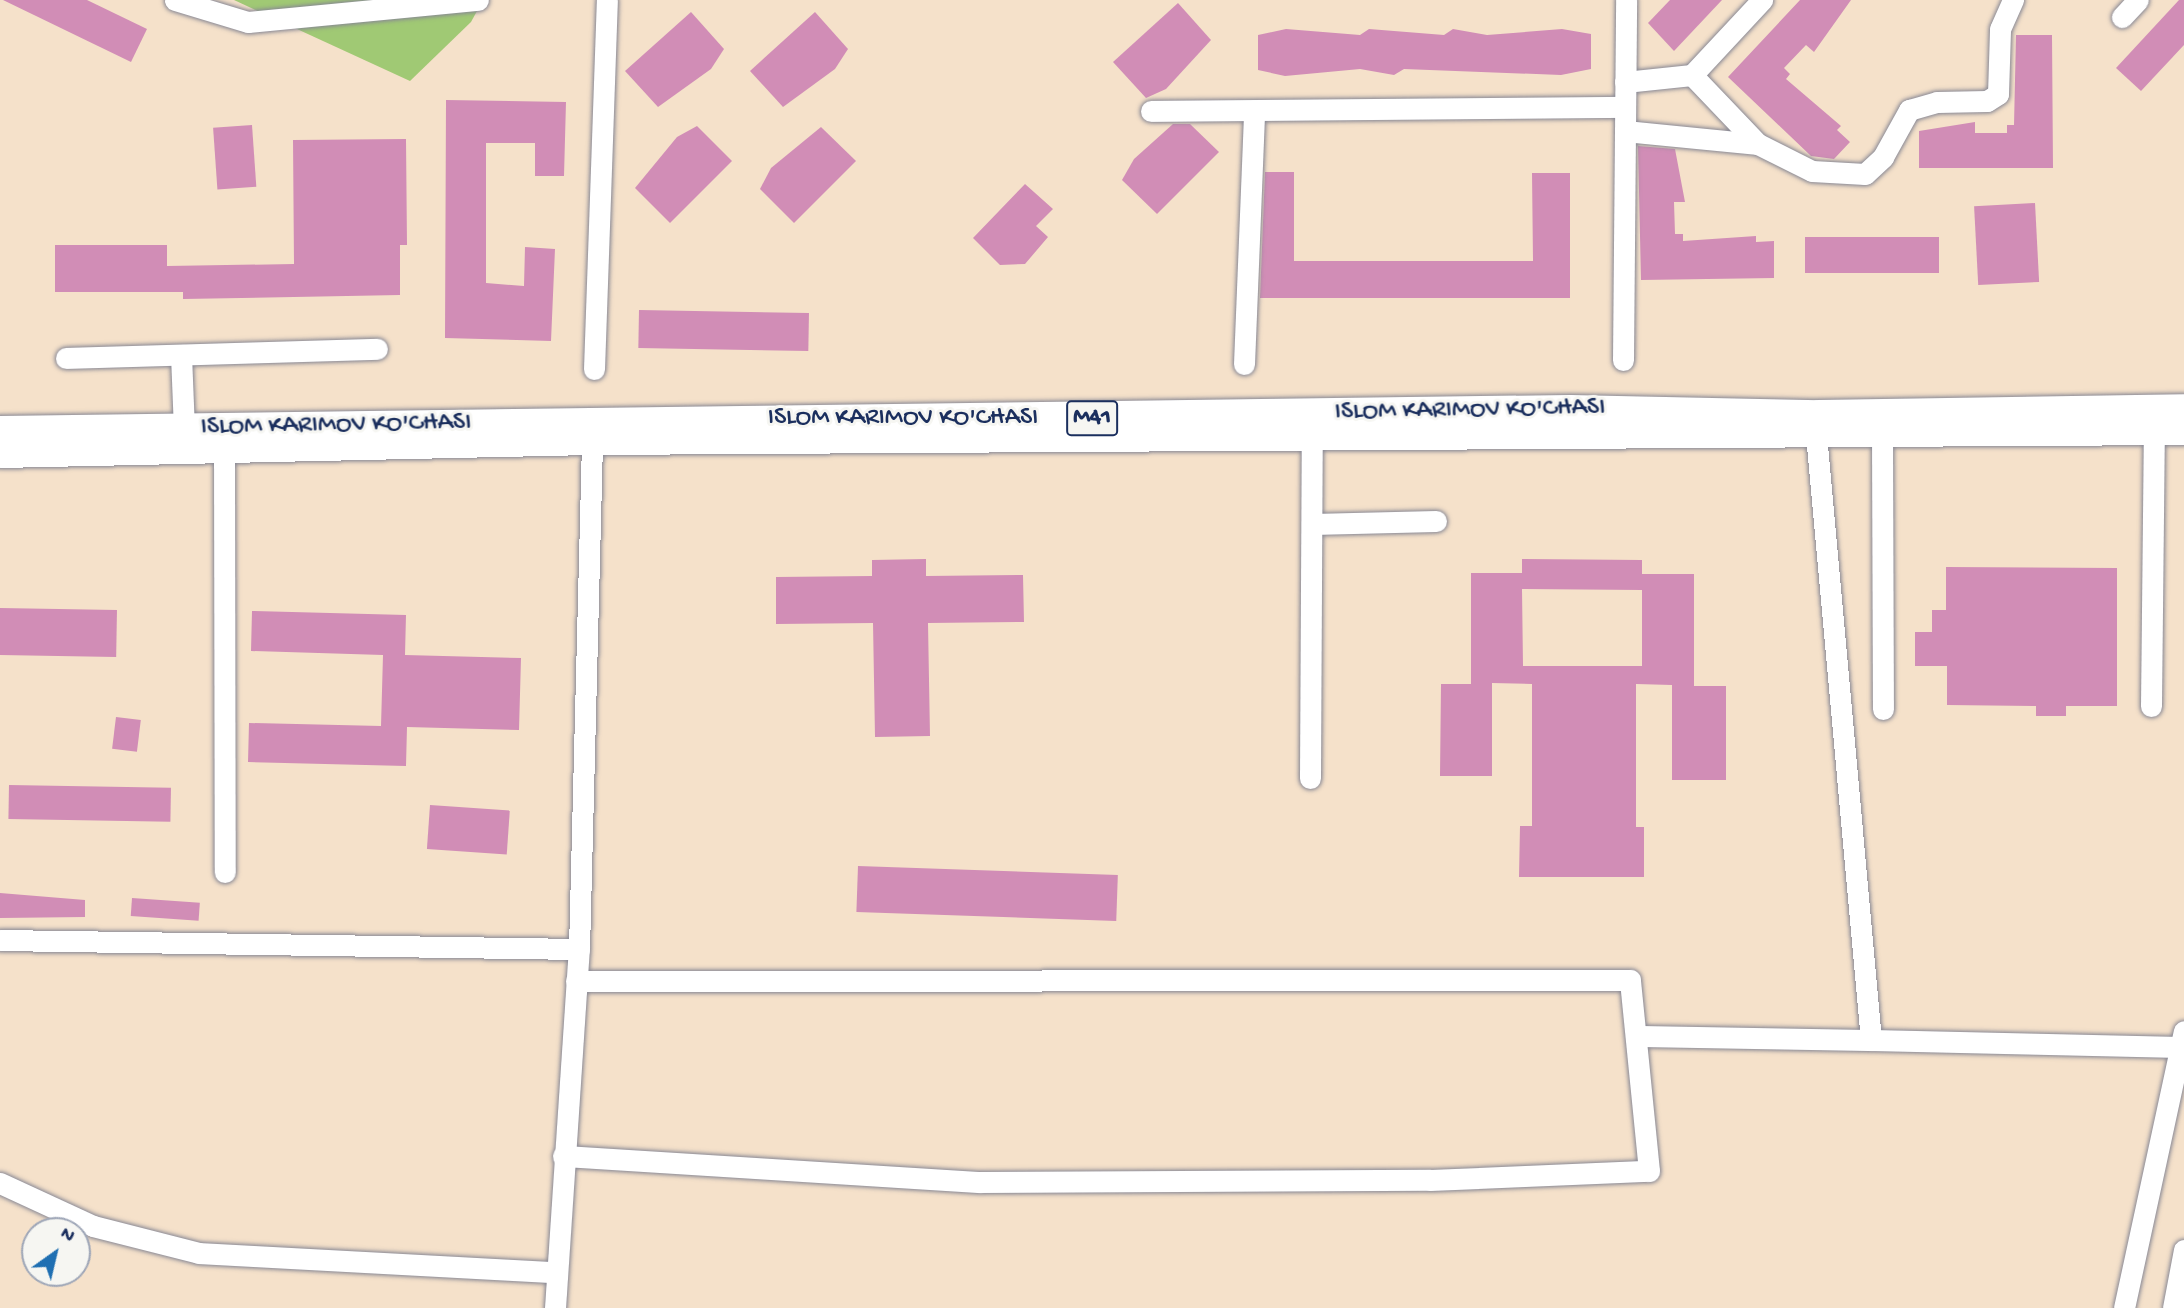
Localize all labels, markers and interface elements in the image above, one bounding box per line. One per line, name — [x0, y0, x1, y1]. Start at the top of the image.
street label: ISLOM KARIMOV KO'CHASI — [1334, 393, 1606, 429]
road number: M41 — [1066, 398, 1118, 438]
street label: ISLOM KARIMOV KO'CHASI — [768, 403, 1038, 435]
street label: ISLOM KARIMOV KO'CHASI — [200, 408, 472, 444]
north arrow — [21, 1217, 91, 1287]
text: N — [55, 1223, 78, 1249]

